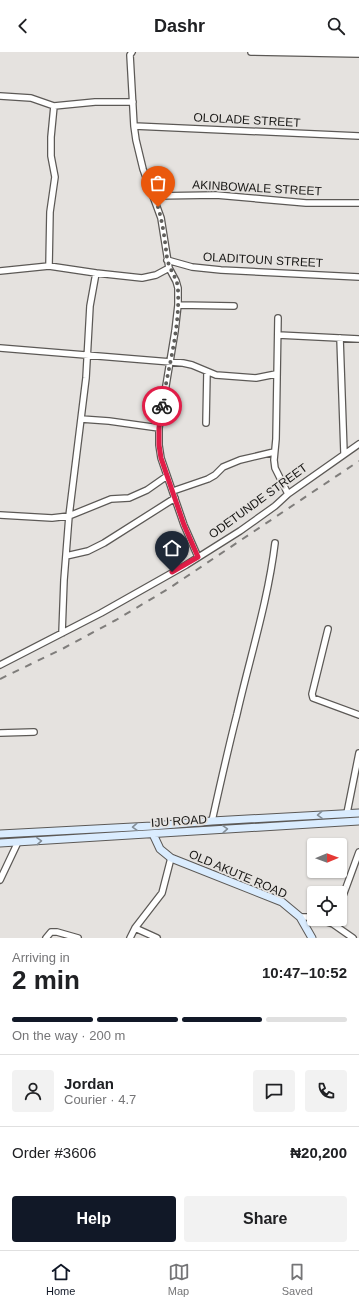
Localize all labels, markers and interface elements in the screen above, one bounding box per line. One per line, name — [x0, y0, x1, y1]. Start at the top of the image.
icon: back — [12, 15, 34, 37]
icon: search — [325, 15, 347, 37]
text: Dashr — [154, 16, 205, 36]
street label: OLOLADE STREET — [193, 110, 302, 130]
pin — [141, 166, 175, 207]
icon: bag — [147, 172, 169, 194]
street label: AKINBOWALE STREET — [192, 178, 323, 198]
street label: OLADITOUN STREET — [202, 250, 324, 270]
courier — [142, 386, 182, 426]
icon: bike — [151, 395, 173, 417]
street label: ODETUNDE STREET — [206, 460, 310, 541]
pin — [155, 531, 189, 572]
icon: home — [161, 537, 183, 559]
one-way arrow — [317, 810, 323, 819]
street label: IJU ROAD — [151, 812, 208, 830]
one-way arrow — [132, 823, 138, 832]
one-way arrow — [222, 824, 228, 833]
one-way arrow — [36, 837, 42, 845]
north arrow — [307, 838, 347, 878]
map controls — [307, 838, 347, 926]
street label: OLD AKUTE ROAD — [187, 847, 290, 901]
button: locate — [307, 886, 347, 926]
text: Arriving in — [12, 950, 70, 965]
text: 10:47–10:52 — [262, 964, 347, 981]
text: 2 min — [12, 965, 80, 995]
text: On the way · 200 m — [12, 1028, 125, 1043]
button: person — [12, 1070, 54, 1112]
button: chat — [253, 1070, 295, 1112]
button: phone — [305, 1070, 347, 1112]
text: Jordan — [64, 1075, 114, 1092]
text: Courier · 4.7 — [64, 1092, 136, 1107]
text: Order #3606 — [12, 1144, 96, 1161]
text: ₦20,200 — [290, 1144, 347, 1161]
button: Help — [12, 1196, 176, 1242]
button: Share — [184, 1196, 347, 1242]
tab: Home — [46, 1261, 75, 1297]
tab: Map — [168, 1261, 190, 1297]
tab: Saved — [282, 1261, 313, 1297]

